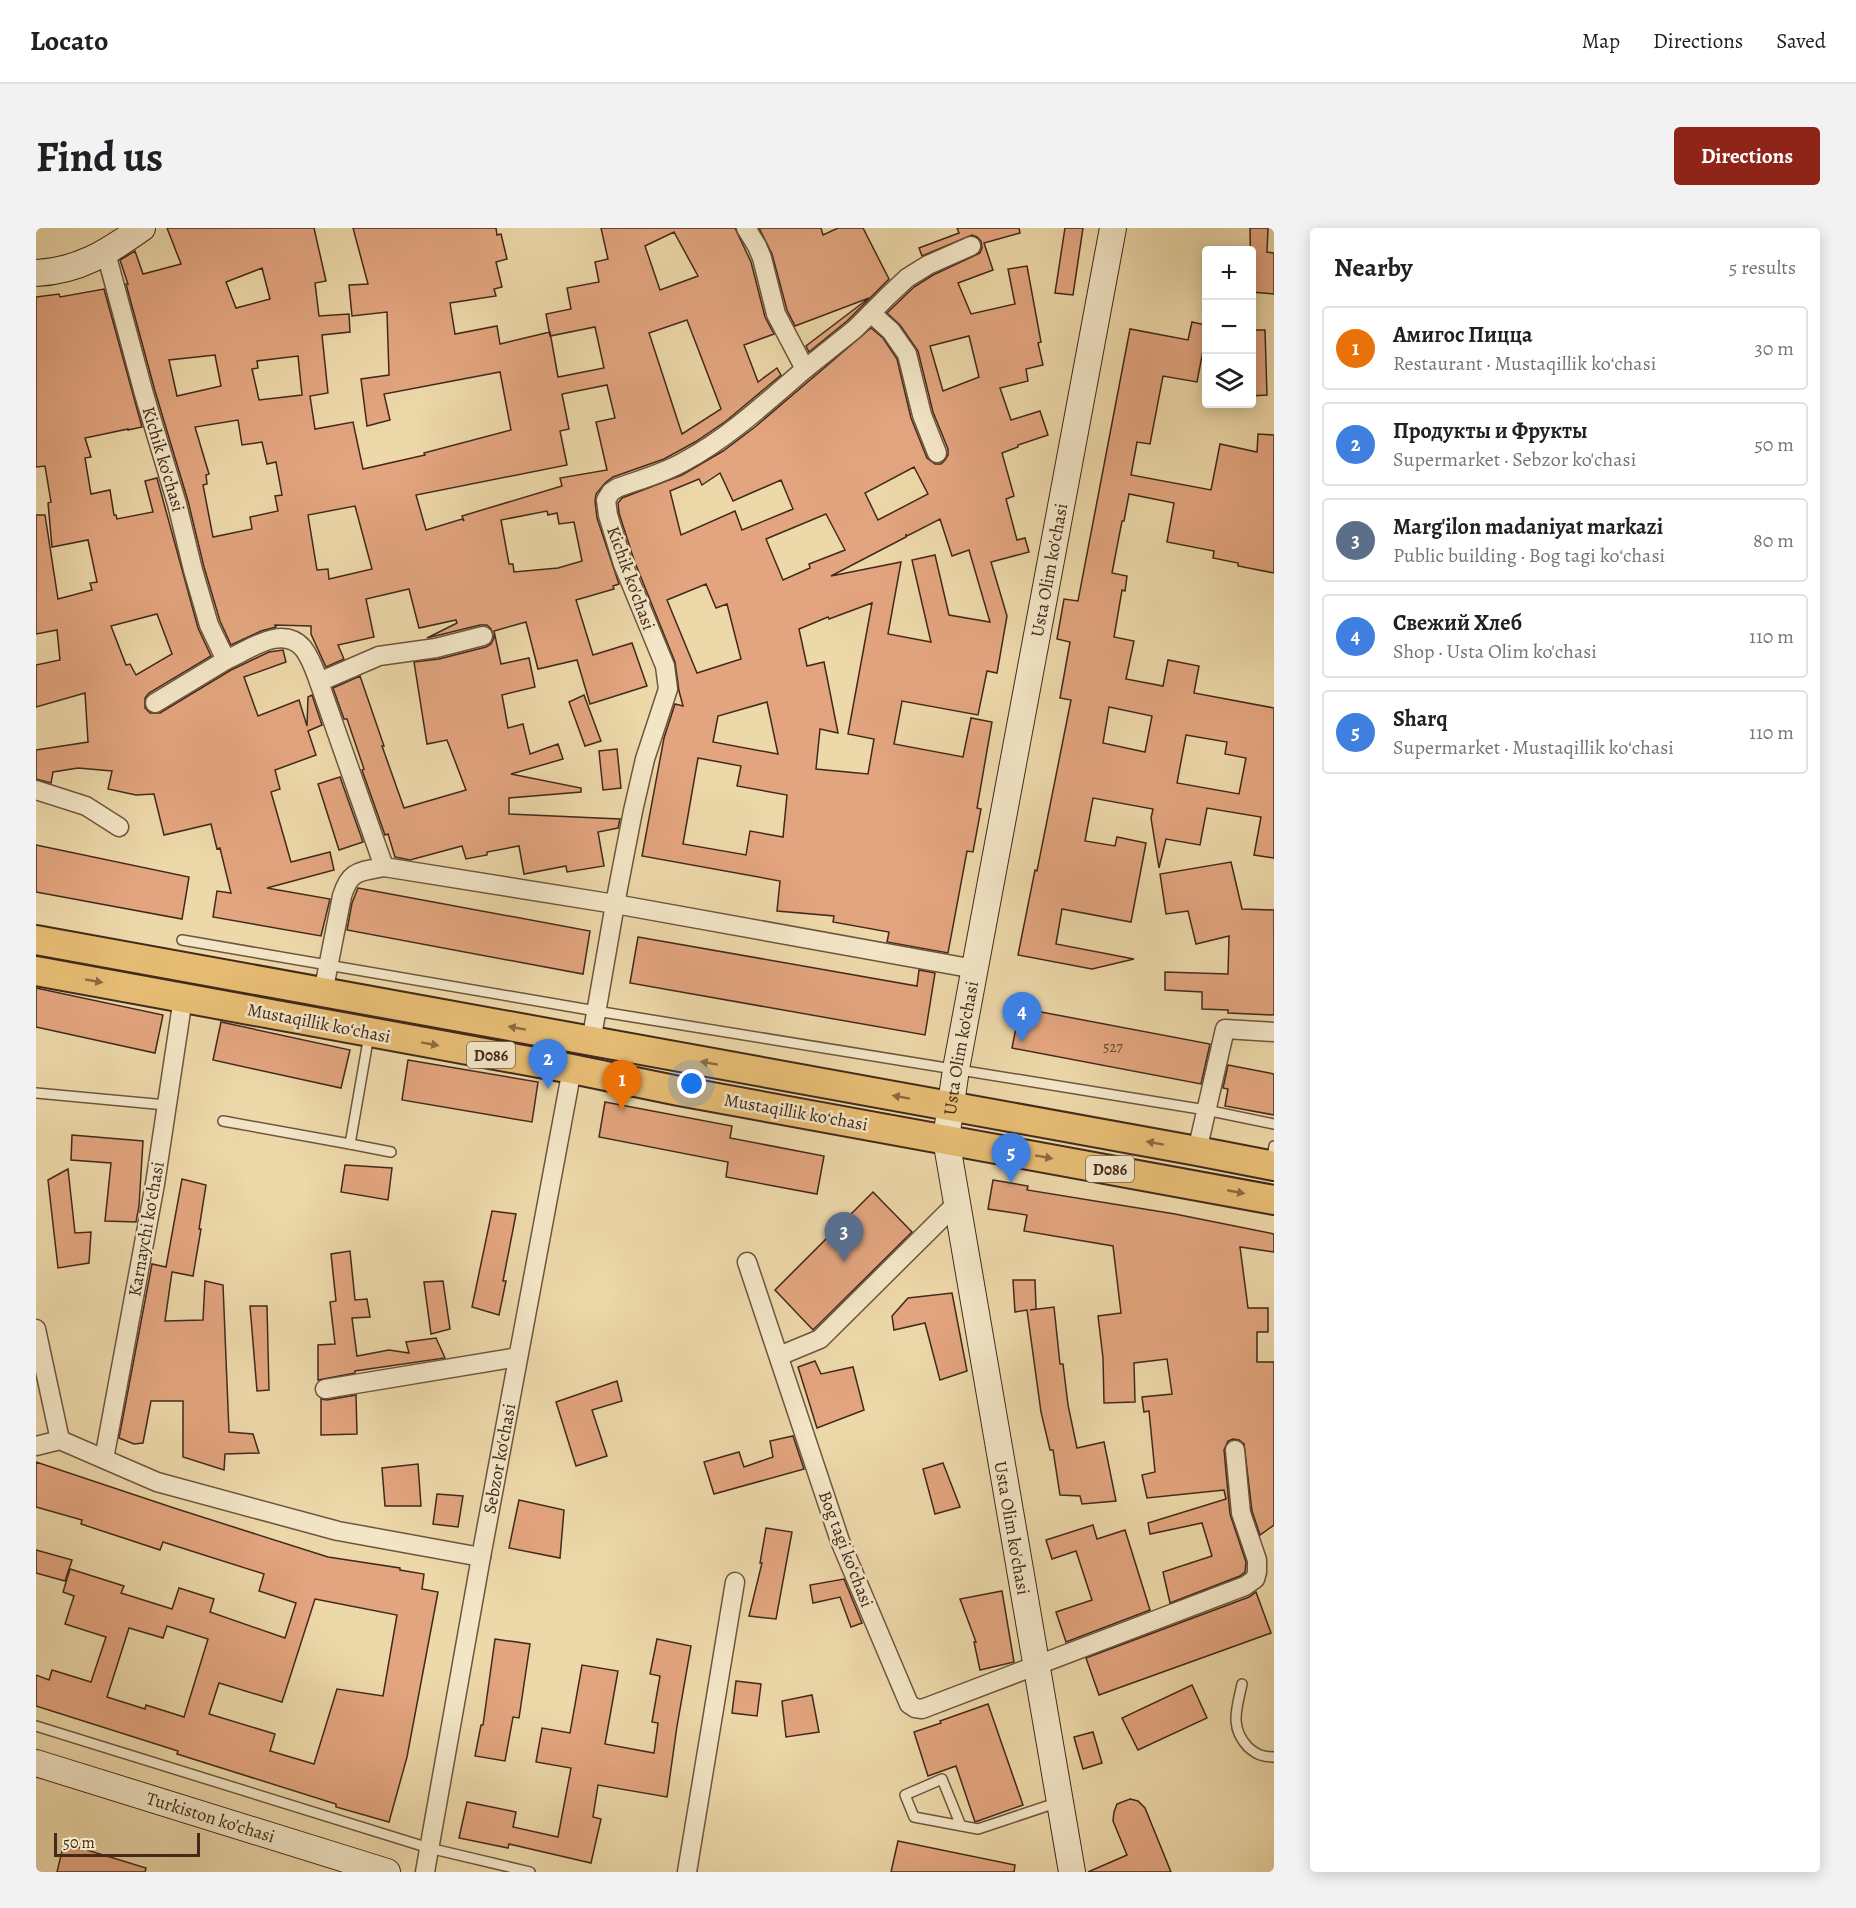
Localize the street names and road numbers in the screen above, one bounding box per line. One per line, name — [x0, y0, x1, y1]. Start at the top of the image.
street label: Kichik ko'chasi — [136, 403, 190, 514]
street label: Usta Olim ko'chasi — [1025, 501, 1073, 639]
street label: Kichik ko'chasi — [601, 523, 661, 633]
street label: Usta Olim ko'chasi — [938, 979, 984, 1116]
street label: Mustaqillik koʻchasi — [245, 997, 393, 1049]
road number: D086 — [467, 1042, 515, 1068]
street label: Mustaqillik koʻchasi — [722, 1088, 870, 1136]
road number: D086 — [1086, 1156, 1134, 1182]
street label: Karnaychi koʻchasi — [122, 1160, 170, 1298]
street label: Sebzor ko'chasi — [477, 1401, 521, 1516]
street label: Usta Olim ko'chasi — [988, 1459, 1036, 1597]
street label: Bog tagi koʻchasi — [813, 1487, 879, 1611]
street label: Turkiston ko’chasi — [144, 1786, 278, 1848]

